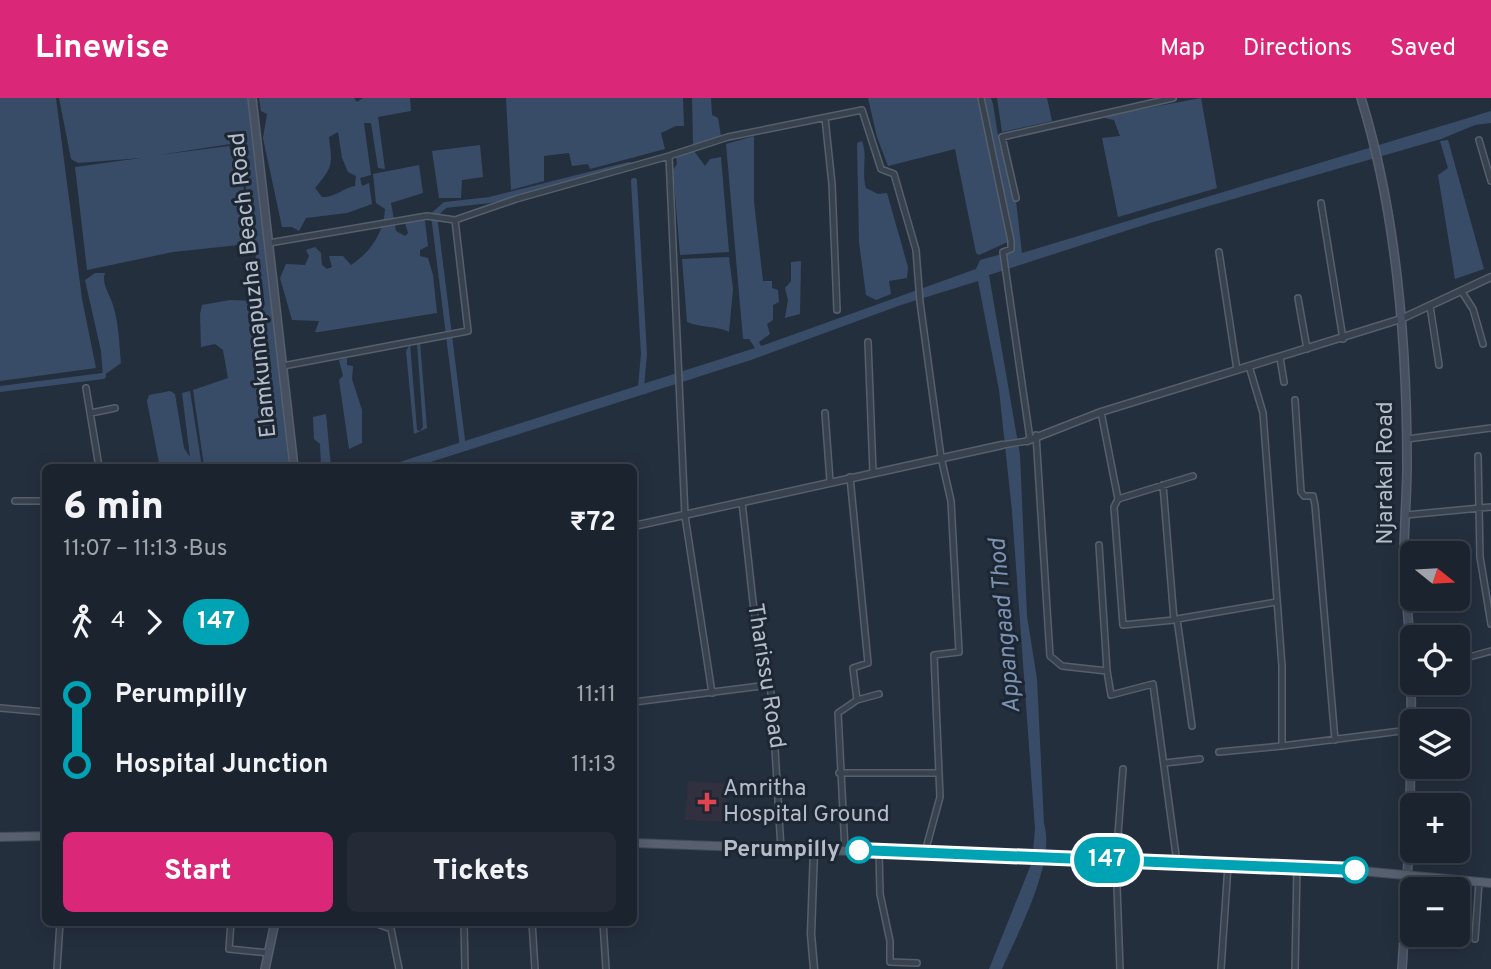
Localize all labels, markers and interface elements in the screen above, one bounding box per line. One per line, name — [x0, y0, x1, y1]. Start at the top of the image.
text: Linewise — [35, 28, 169, 70]
text: Map — [1160, 34, 1205, 64]
text: Directions — [1243, 34, 1352, 64]
text: Saved — [1390, 34, 1456, 64]
street label: Elamkunnapuzha Beach Road — [224, 131, 284, 439]
street label: Njarakal Road — [1372, 401, 1401, 545]
text: 6 min — [63, 484, 164, 533]
text: ₹72 — [569, 507, 616, 540]
text: 11:07 – 11:13 · Bus — [63, 535, 227, 564]
water label: Appangaad Thod — [983, 535, 1029, 715]
north arrow — [1400, 541, 1470, 611]
map controls — [1400, 541, 1470, 947]
street label: Tharissu Road — [739, 601, 791, 751]
icon: walk — [63, 603, 101, 641]
icon: forward — [135, 603, 173, 641]
text: 4 — [111, 607, 125, 636]
text: 147 — [197, 607, 235, 637]
button: locate — [1400, 625, 1470, 695]
text: Perumpilly — [115, 679, 247, 712]
text: 11:11 — [577, 681, 616, 710]
button: layers — [1400, 709, 1470, 779]
text: Hospital Junction — [115, 749, 328, 782]
text: 11:13 — [571, 751, 616, 780]
place label: Amritha Hospital Ground — [723, 775, 890, 830]
marker: Amritha Hospital Ground — [697, 792, 717, 812]
button: + — [1400, 793, 1470, 863]
button: Start — [63, 832, 333, 912]
button: Tickets — [347, 832, 616, 912]
place label: Perumpilly — [723, 836, 840, 865]
marker: Perumpilly — [846, 837, 872, 863]
line badge: 147 — [1067, 837, 1147, 883]
text: 147 — [1088, 845, 1126, 875]
unlabelled marker — [1342, 857, 1368, 883]
button: − — [1400, 877, 1470, 947]

